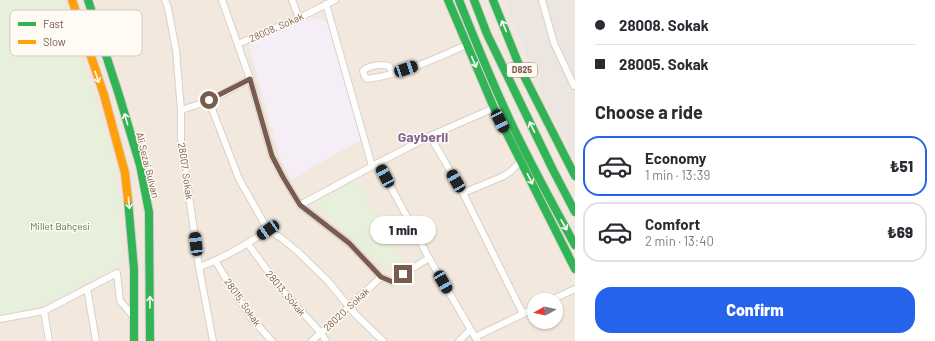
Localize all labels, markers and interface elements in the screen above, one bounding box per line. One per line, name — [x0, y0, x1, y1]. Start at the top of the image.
legend — [10, 10, 142, 56]
street label: 28008. Sokak — [247, 10, 305, 44]
text: 28008. Sokak — [619, 16, 709, 34]
text: Fast — [43, 17, 64, 30]
one-way arrow — [499, 21, 507, 33]
text: Slow — [43, 35, 66, 48]
one-way arrow — [470, 55, 478, 67]
text: 28005. Sokak — [619, 55, 709, 73]
car — [393, 59, 419, 79]
road number: D825 — [507, 63, 537, 77]
one-way arrow — [94, 70, 102, 82]
route start — [200, 91, 218, 109]
text: Choose a ride — [595, 101, 703, 123]
car — [489, 108, 511, 134]
one-way arrow — [122, 113, 129, 126]
one-way arrow — [528, 122, 535, 134]
district label: Gayberli — [398, 128, 448, 145]
street label: Ali Sezai Bulvarı — [134, 131, 162, 199]
street label: 28007. Sokak — [176, 142, 196, 200]
icon: car — [597, 148, 633, 184]
text: Economy — [645, 149, 706, 167]
text: ₺51 — [890, 157, 913, 175]
car — [374, 163, 396, 189]
text: 1 min · 13:39 — [645, 167, 710, 183]
car — [445, 168, 467, 194]
one-way arrow — [526, 173, 534, 185]
one-way arrow — [125, 196, 133, 209]
icon: car — [597, 214, 633, 250]
text: Comfort — [645, 215, 700, 233]
callout: 1 min — [370, 216, 436, 244]
car — [255, 218, 281, 242]
one-way arrow — [561, 219, 569, 231]
park label: Millet Bahçesi — [30, 220, 90, 232]
text: 1 min — [389, 222, 417, 238]
text: ₺69 — [887, 223, 913, 241]
car — [189, 231, 203, 257]
text: 2 min · 13:40 — [645, 233, 714, 249]
route end — [394, 265, 412, 283]
street label: 28013. Sokak — [264, 268, 308, 318]
car — [432, 269, 454, 295]
street label: 28015. Sokak — [222, 276, 264, 328]
street label: 28020. Sokak — [321, 285, 371, 333]
button: Confirm — [595, 287, 915, 333]
north arrow — [527, 293, 563, 329]
map controls — [527, 293, 563, 329]
one-way arrow — [146, 296, 154, 309]

